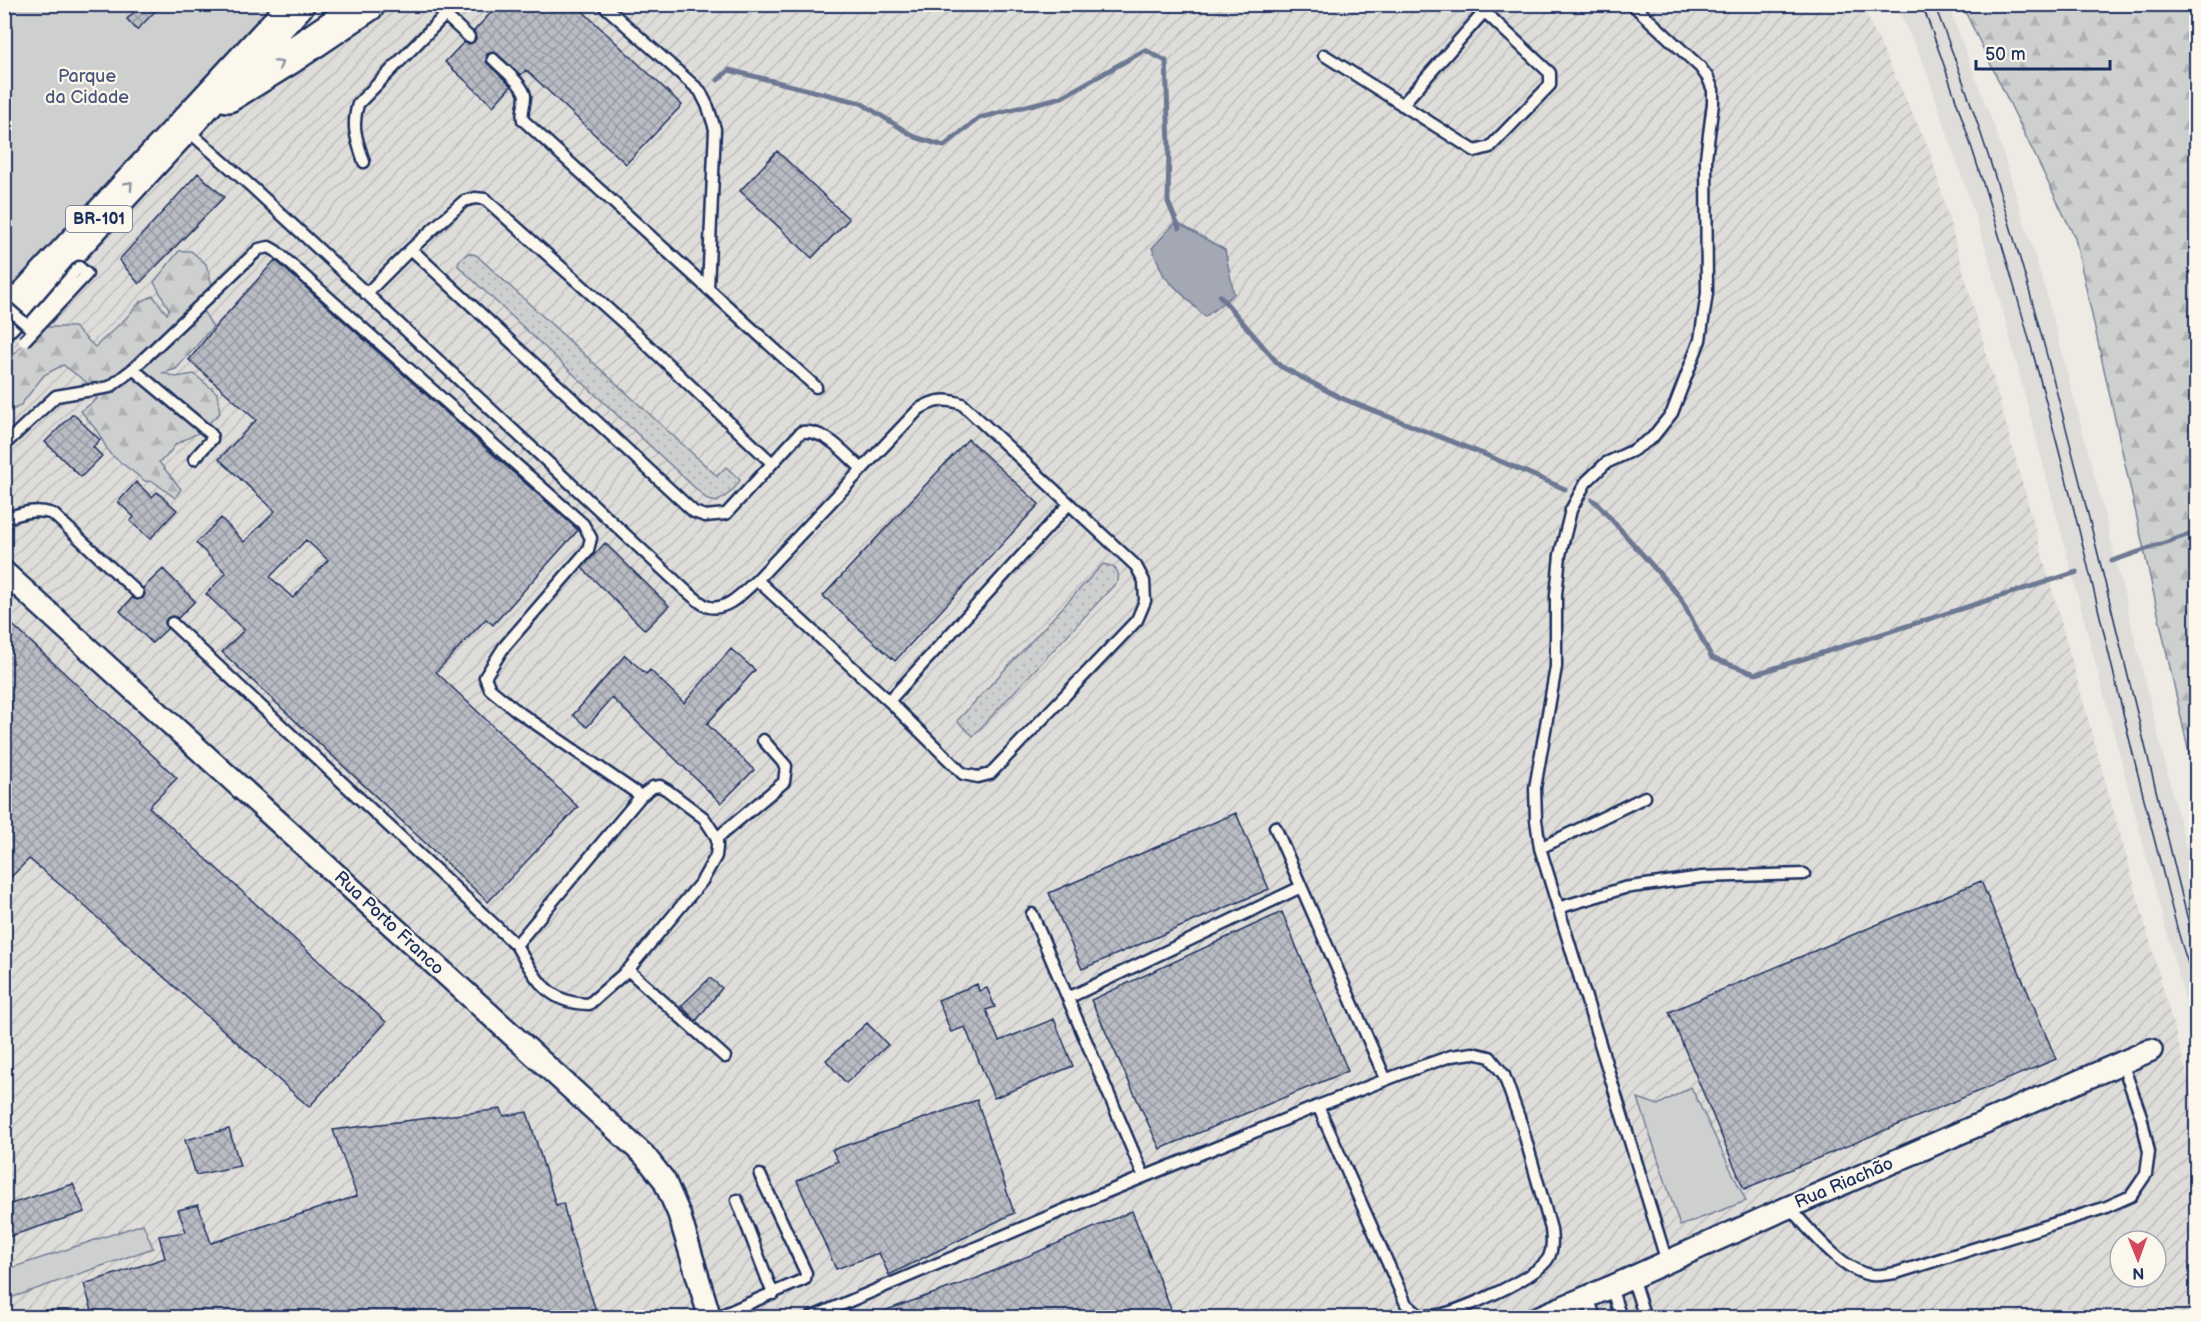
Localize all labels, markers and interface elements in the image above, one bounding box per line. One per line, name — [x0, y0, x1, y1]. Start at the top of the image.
scale bar — [1976, 33, 2110, 71]
text: 50 m — [1985, 44, 2026, 65]
one-way arrow — [273, 59, 283, 71]
park label: Parque da Cidade — [45, 66, 129, 108]
one-way arrow — [122, 181, 133, 192]
road number: BR-101 — [66, 206, 132, 232]
street label: Rua Porto Franco — [330, 867, 448, 979]
street label: Rua Riachão — [1792, 1153, 1896, 1213]
north arrow — [2108, 1229, 2168, 1289]
text: N — [2132, 1263, 2144, 1282]

